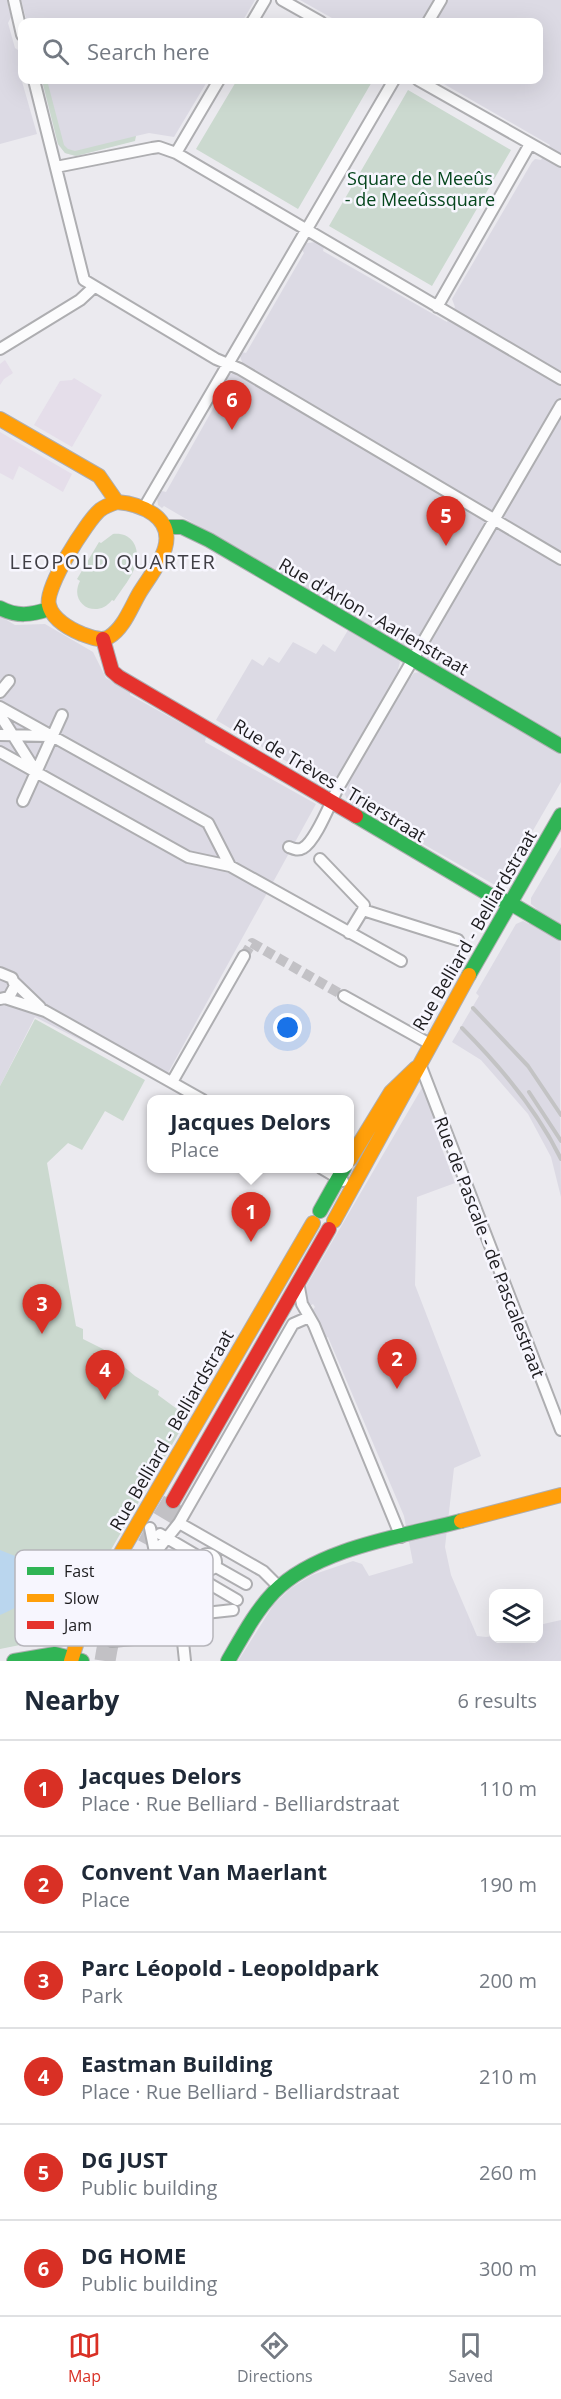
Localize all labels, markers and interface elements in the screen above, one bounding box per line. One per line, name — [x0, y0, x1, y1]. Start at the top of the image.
search box — [18, 18, 543, 84]
icon: search — [39, 35, 72, 68]
text: Search here — [87, 36, 210, 66]
park label: Square de Meeûs - de Meeûssquare — [345, 166, 495, 211]
pin: 6 — [212, 380, 252, 430]
pin: 5 — [426, 496, 466, 546]
district label: LEOPOLD QUARTER — [10, 548, 216, 575]
street label: Rue d'Arlon - Aarlenstraat — [275, 552, 473, 680]
street label: Rue de Trèves - Trierstraat — [229, 713, 431, 847]
street label: Rue Belliard - Belliardstraat — [407, 825, 541, 1035]
your location — [273, 1013, 302, 1042]
popup — [147, 1095, 354, 1173]
text: Jacques Delors — [170, 1106, 331, 1136]
street label: Rue de Pascale - de Pascalestraat — [429, 1113, 551, 1381]
text: Place — [170, 1136, 219, 1163]
pin: 1 — [232, 1192, 270, 1242]
pin: 3 — [22, 1284, 62, 1334]
street label: Rue Belliard - Belliardstraat — [104, 1325, 238, 1535]
pin: 2 — [378, 1340, 416, 1389]
pin: 4 — [86, 1350, 124, 1400]
legend — [15, 1550, 213, 1646]
text: Fast — [64, 1560, 95, 1582]
text: Slow — [64, 1587, 99, 1609]
map controls — [489, 1589, 543, 1643]
button: layers — [489, 1589, 543, 1643]
text: Jam — [62, 1614, 92, 1636]
text: Nearby — [24, 1682, 119, 1718]
text: 6 results — [457, 1687, 537, 1714]
text: Jacques Delors — [81, 1760, 241, 1790]
text: 1 — [38, 1775, 49, 1802]
text: 110 m — [479, 1775, 537, 1802]
text: Place · Rue Belliard - Belliardstraat — [81, 1790, 399, 1817]
text: Convent Van Maerlant — [81, 1856, 327, 1886]
text: 2 — [38, 1871, 49, 1898]
text: 190 m — [479, 1871, 537, 1898]
text: Place — [81, 1886, 130, 1913]
text: Parc Léopold - Leopoldpark — [81, 1952, 379, 1982]
text: 3 — [38, 1967, 49, 1994]
text: 200 m — [479, 1967, 537, 1994]
text: Park — [81, 1982, 123, 2009]
text: Eastman Building — [81, 2048, 272, 2078]
text: 4 — [38, 2063, 49, 2090]
text: 210 m — [479, 2063, 537, 2090]
text: Place · Rue Belliard - Belliardstraat — [81, 2078, 399, 2105]
text: DG JUST — [81, 2144, 168, 2174]
text: 5 — [38, 2159, 49, 2186]
text: 260 m — [479, 2159, 537, 2186]
text: Public building — [81, 2174, 217, 2201]
text: DG HOME — [81, 2240, 186, 2270]
text: 6 — [38, 2255, 49, 2282]
text: 300 m — [479, 2255, 537, 2282]
text: Public building — [81, 2270, 217, 2297]
tab: Map — [68, 2329, 101, 2387]
tab: Directions — [237, 2329, 313, 2387]
tab: Saved — [449, 2329, 493, 2387]

